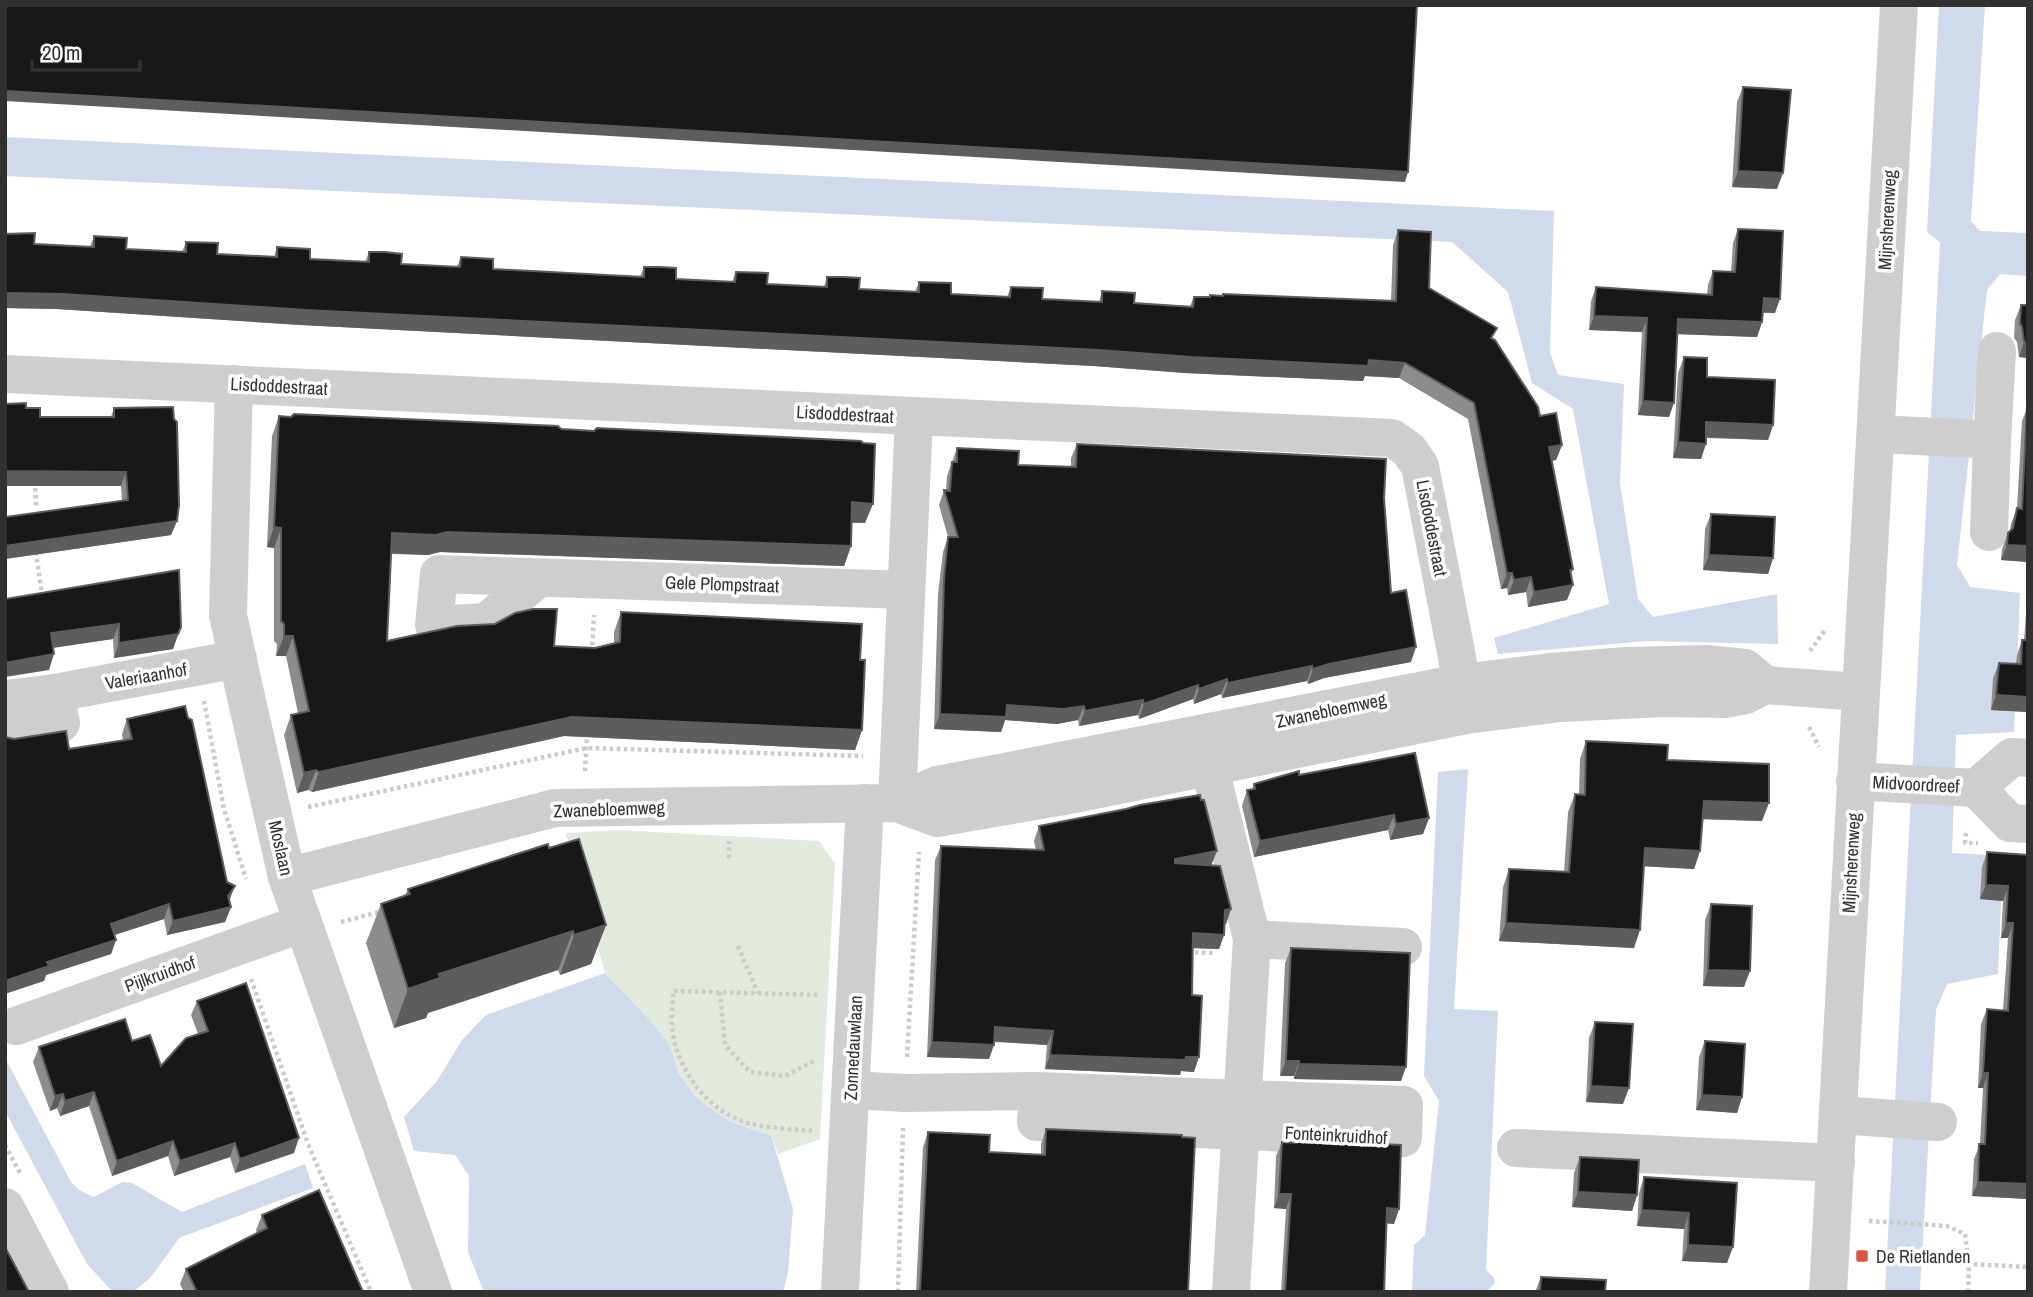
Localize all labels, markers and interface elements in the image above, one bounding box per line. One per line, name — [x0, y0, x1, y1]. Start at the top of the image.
scale bar — [32, 28, 140, 72]
text: 20 m — [42, 38, 80, 67]
street label: Mijnsherenweg — [1872, 169, 1902, 271]
street label: Lisdoddestraat — [230, 371, 328, 401]
street label: Lisdoddestraat — [796, 399, 894, 429]
street label: Lisdoddestraat — [1410, 478, 1454, 578]
street label: Gele Plompstraat — [665, 570, 779, 598]
street label: Valeriaanhof — [103, 656, 190, 695]
street label: Zwanebloemweg — [1274, 686, 1389, 734]
street label: Midvoordreef — [1872, 769, 1961, 799]
street label: Zwanebloemweg — [553, 795, 666, 823]
street label: Mijnsherenweg — [1836, 812, 1866, 914]
street label: Moslaan — [263, 818, 299, 878]
street label: Pijlkruidhof — [121, 949, 200, 998]
street label: Zonnedauwlaan — [838, 995, 868, 1101]
street label: Fonteinkruidhof — [1284, 1120, 1389, 1150]
place label: De Rietlanden — [1876, 1244, 1970, 1269]
marker: De Rietlanden — [1854, 1248, 1870, 1264]

